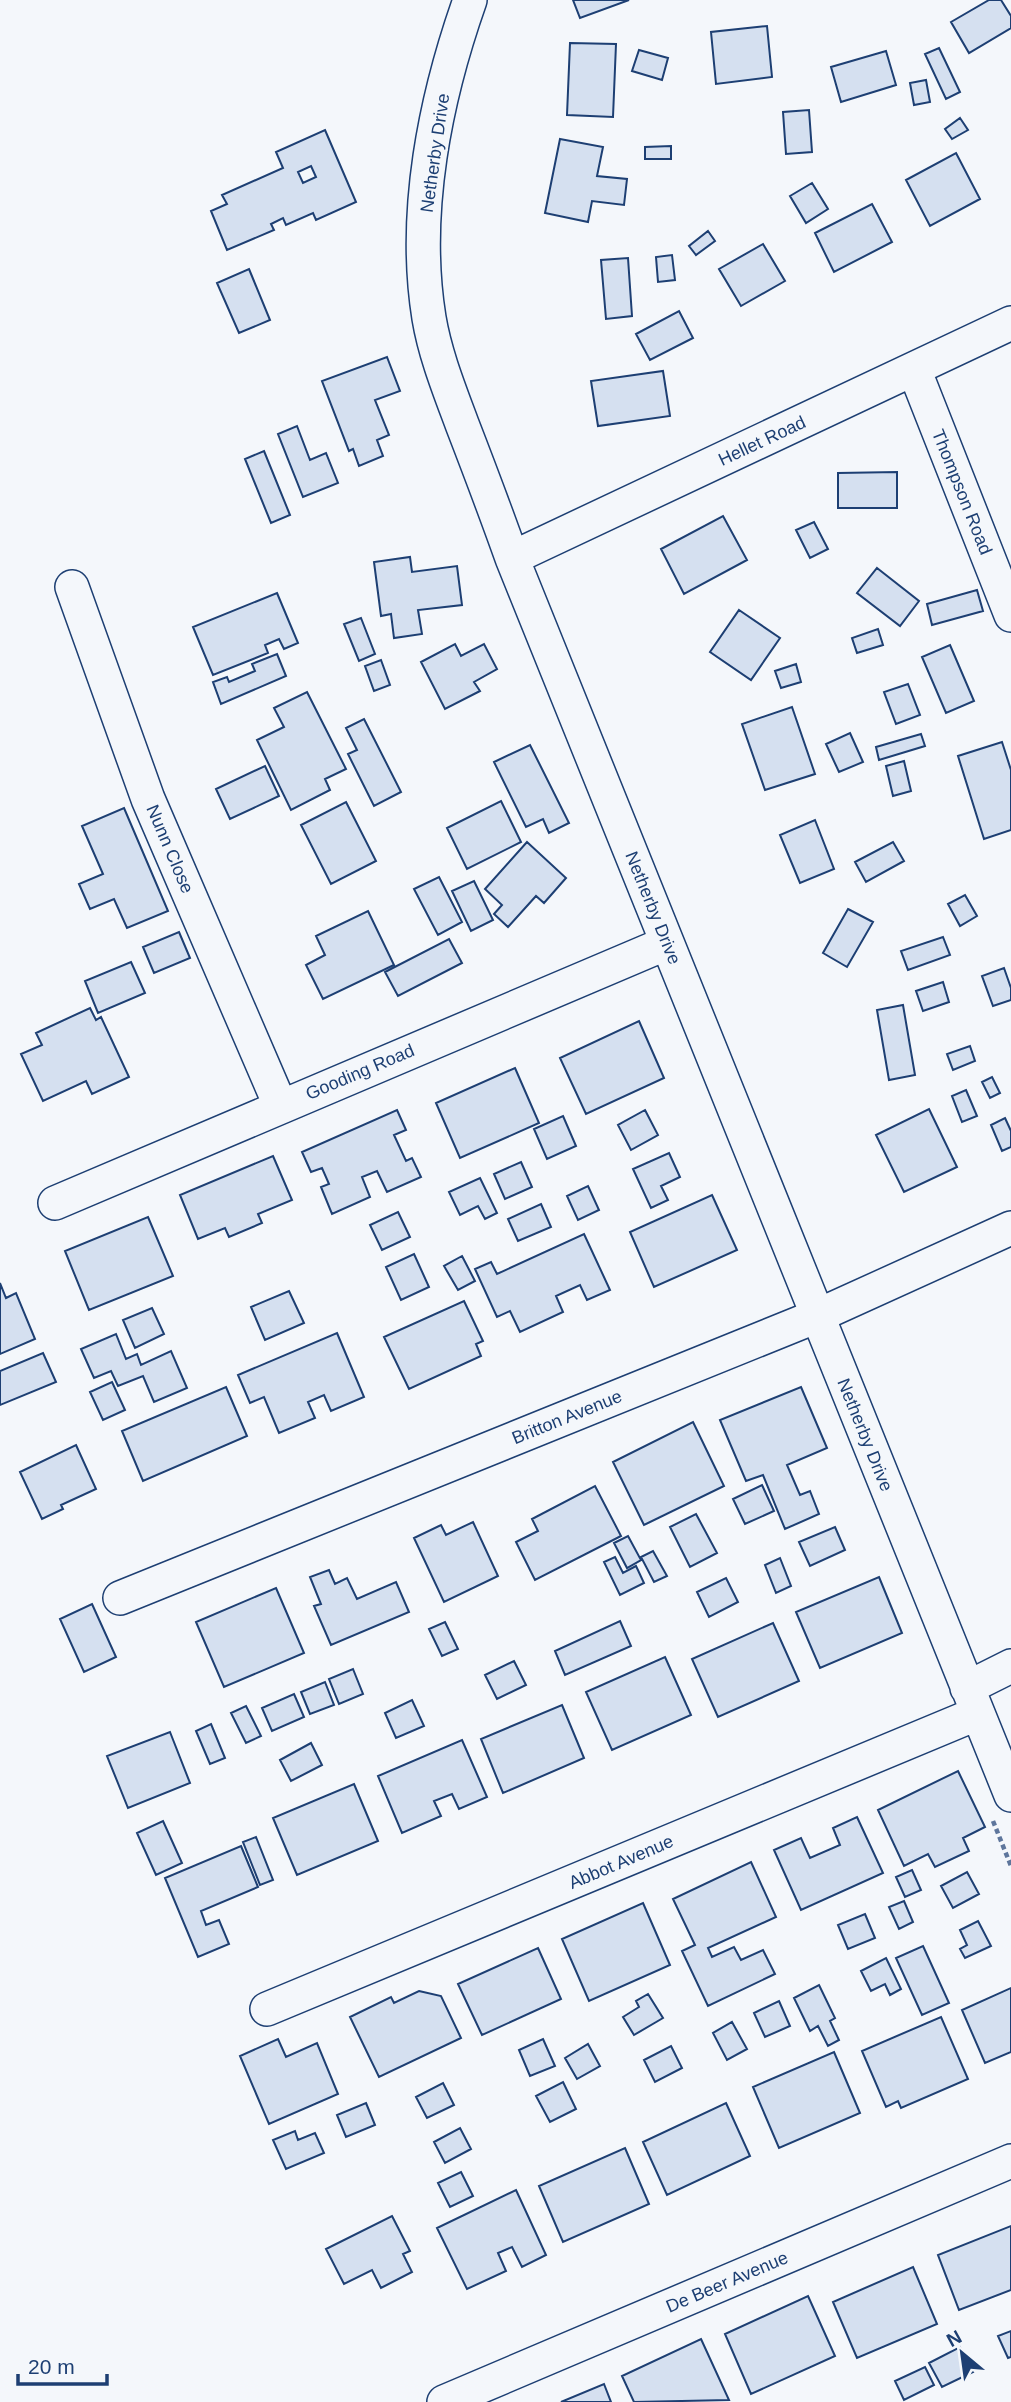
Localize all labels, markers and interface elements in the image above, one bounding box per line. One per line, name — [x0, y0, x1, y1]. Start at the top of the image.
street label: Netherby Drive — [417, 92, 453, 214]
street label: Hellet Road — [715, 412, 809, 470]
street label: Thompson Road — [928, 427, 996, 557]
street label: Nunn Close — [142, 802, 198, 896]
street label: Netherby Drive — [621, 849, 685, 967]
street label: Gooding Road — [303, 1040, 417, 1104]
street label: Netherby Drive — [833, 1376, 897, 1494]
street label: Britton Avenue — [509, 1386, 625, 1448]
street label: Abbot Avenue — [566, 1831, 676, 1893]
street label: De Beer Avenue — [663, 2247, 791, 2317]
north arrow — [927, 2318, 997, 2388]
text: N — [943, 2326, 965, 2351]
scale bar — [18, 2342, 107, 2386]
text: 20 m — [28, 2355, 75, 2378]

